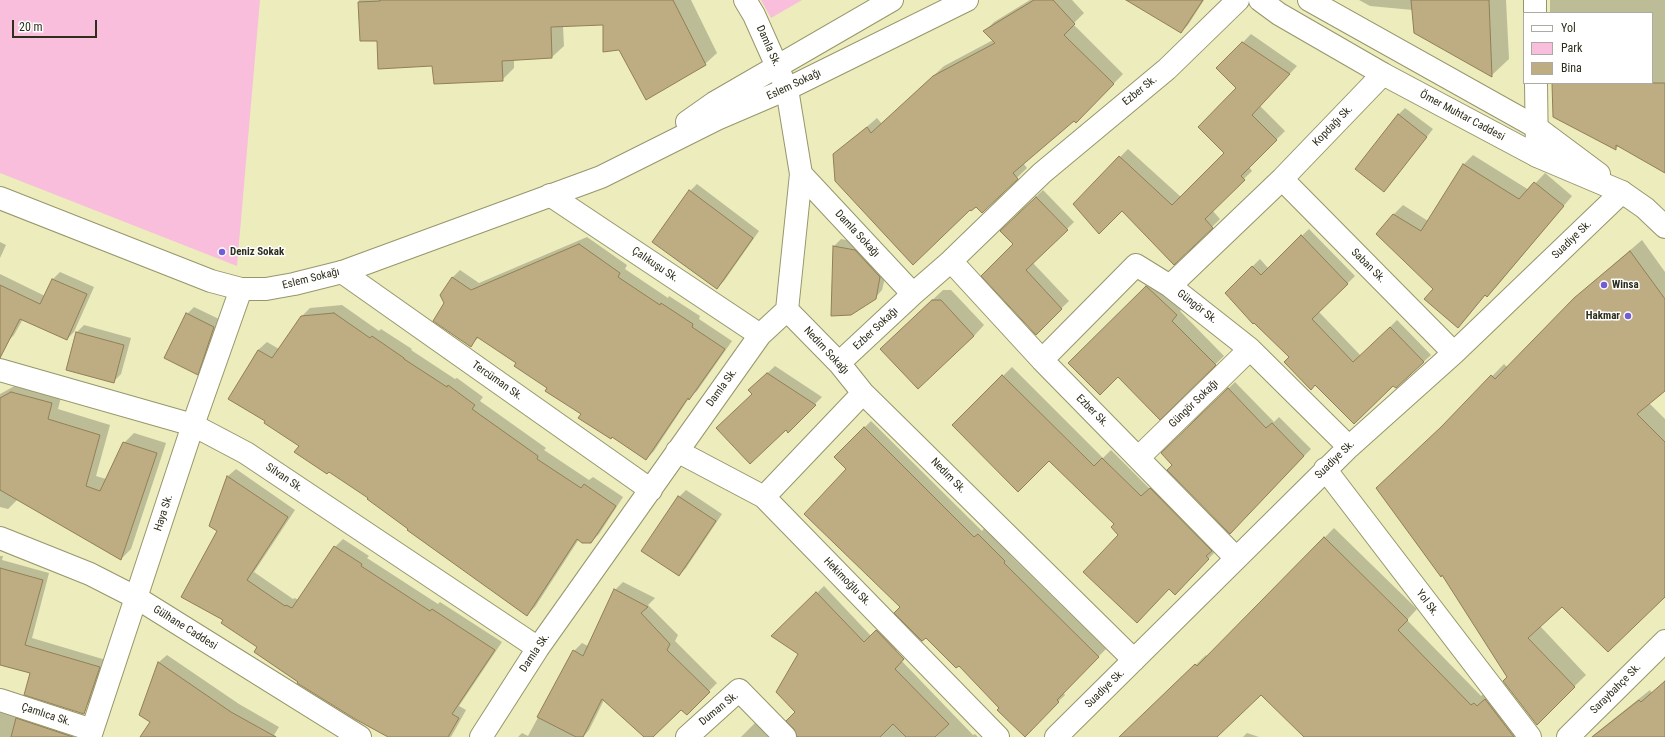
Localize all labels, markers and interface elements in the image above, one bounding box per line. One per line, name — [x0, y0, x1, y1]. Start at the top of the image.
scale bar — [14, 12, 99, 38]
legend — [1523, 12, 1653, 84]
text: 20 m — [19, 20, 43, 34]
text: Yol — [1561, 21, 1576, 35]
street label: Damla Sk. — [753, 23, 783, 69]
text: Park — [1561, 41, 1582, 55]
text: Bina — [1561, 61, 1582, 75]
street label: Eslem Sokağı — [765, 67, 823, 103]
street label: Ezber Sk. — [1120, 73, 1160, 109]
street label: Ömer Muhtar Caddesi — [1417, 88, 1507, 144]
street label: Kopdağı Sk. — [1310, 103, 1356, 149]
street label: Damla Sokağı — [832, 208, 882, 260]
street label: Suadiye Sk. — [1549, 218, 1595, 262]
place label: Deniz Sokak — [230, 245, 284, 259]
street label: Çalıkuşu Sk. — [629, 245, 681, 285]
street label: Saban Sk. — [1348, 246, 1388, 286]
marker: Deniz Sokak — [217, 247, 227, 257]
street label: Eslem Sokağı — [281, 266, 341, 292]
place label: Winsa — [1612, 278, 1639, 292]
marker: Winsa — [1599, 280, 1609, 290]
street label: Güngör Sk. — [1174, 287, 1220, 327]
street label: Ezber Sokağı — [851, 305, 901, 353]
place label: Hakmar — [1586, 309, 1620, 323]
marker: Hakmar — [1623, 311, 1633, 321]
street label: Nedim Sokağı — [801, 324, 851, 378]
street label: Tercüman Sk. — [469, 359, 525, 403]
street label: Damla Sk. — [704, 366, 740, 410]
street label: Güngör Sokağı — [1167, 377, 1221, 431]
street label: Ezber Sk. — [1073, 392, 1111, 430]
street label: Suadiye Sk. — [1312, 438, 1358, 482]
street label: Nedim Sk. — [928, 456, 968, 496]
street label: Silvan Sk. — [263, 461, 305, 495]
street label: Haya Sk. — [152, 493, 176, 533]
street label: Hekimoğlu Sk. — [821, 555, 873, 609]
street label: Yol Sk. — [1413, 587, 1441, 619]
street label: Gülhane Caddesi — [151, 603, 219, 653]
street label: Damla Sk. — [517, 631, 553, 675]
street label: Saraybahçe Sk. — [1588, 661, 1644, 717]
street label: Suadiye Sk. — [1082, 667, 1128, 711]
street label: Duman Sk. — [697, 689, 741, 729]
street label: Çamlıca Sk. — [20, 701, 72, 729]

